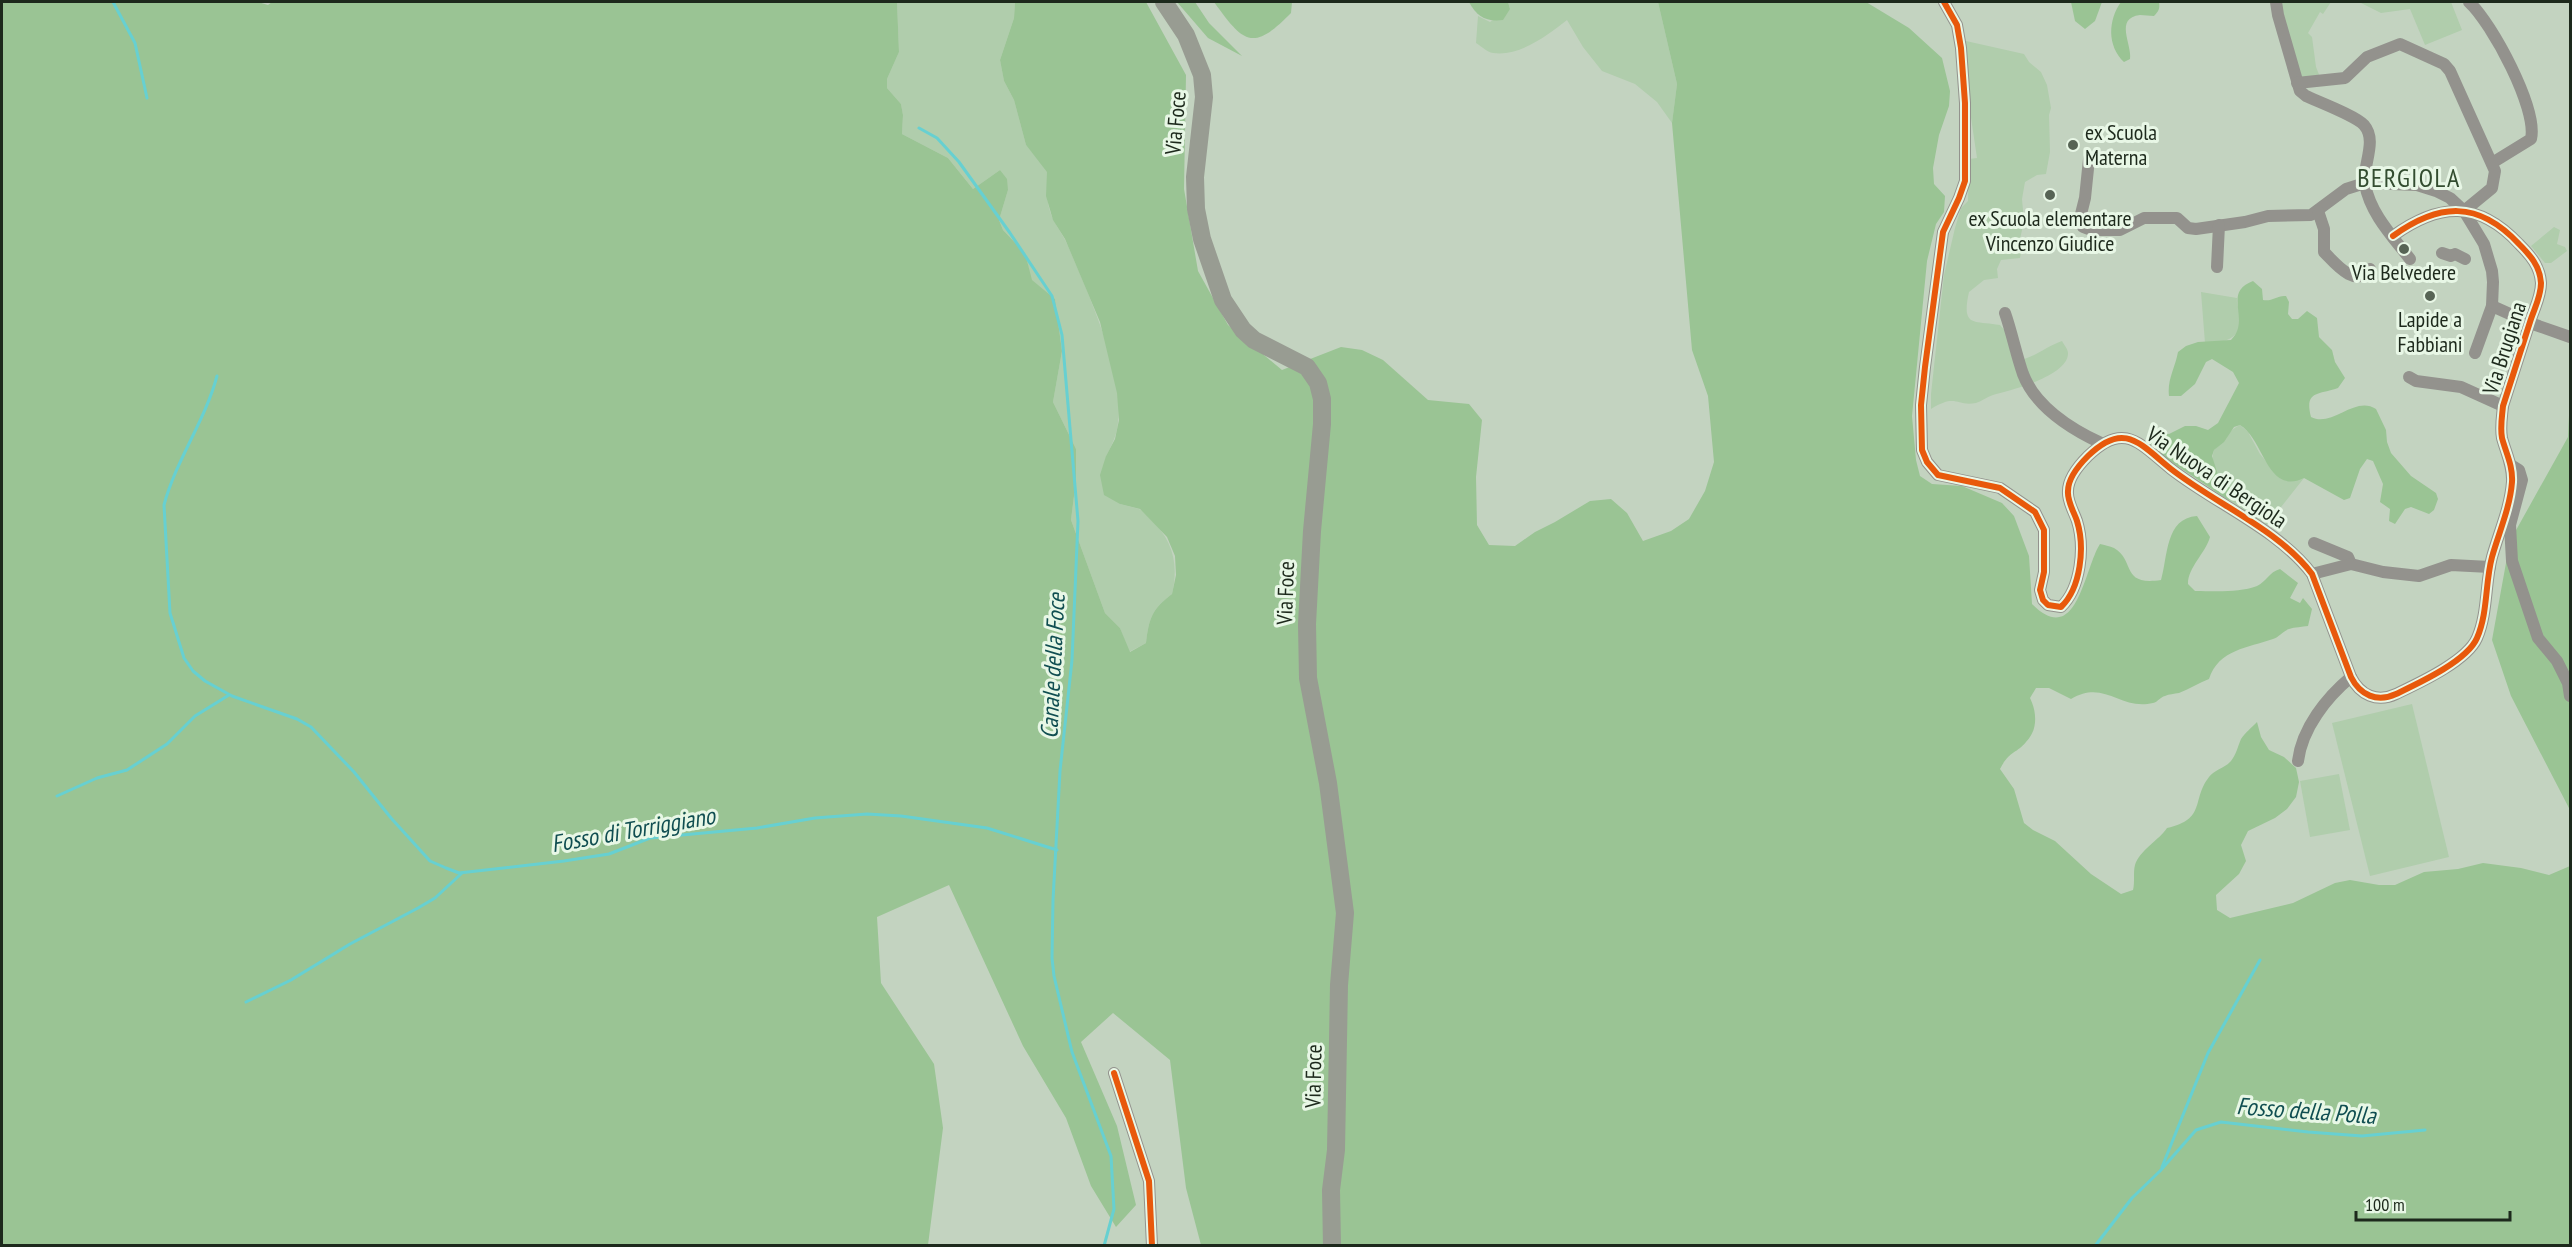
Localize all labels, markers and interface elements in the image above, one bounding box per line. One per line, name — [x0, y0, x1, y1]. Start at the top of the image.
street label: Via Foce — [1158, 90, 1192, 157]
place label: ex Scuola Materna — [2085, 118, 2157, 171]
marker: ex Scuola Materna — [2066, 138, 2080, 152]
district label: BERGIOLA — [2357, 161, 2461, 194]
marker: ex Scuola elementare Vincenzo Giudice — [2043, 188, 2057, 202]
place label: ex Scuola elementare Vincenzo Giudice — [1968, 204, 2132, 257]
marker: Via Belvedere — [2397, 242, 2411, 256]
place label: Via Belvedere — [2351, 258, 2456, 286]
marker: Lapide a Fabbiani — [2423, 289, 2437, 303]
street label: Via Brugiana — [2476, 298, 2532, 399]
place label: Lapide a Fabbiani — [2398, 305, 2463, 358]
street label: Via Nuova di Bergiola — [2141, 419, 2292, 534]
street label: Via Foce — [1270, 561, 1300, 626]
water label: Canale della Foce — [1033, 590, 1072, 739]
water label: Fosso di Torriggiano — [549, 800, 719, 859]
street label: Via Foce — [1298, 1044, 1328, 1109]
water label: Fosso della Polla — [2235, 1090, 2378, 1131]
scale bar — [2356, 1184, 2510, 1222]
text: 100 m — [2365, 1193, 2405, 1216]

